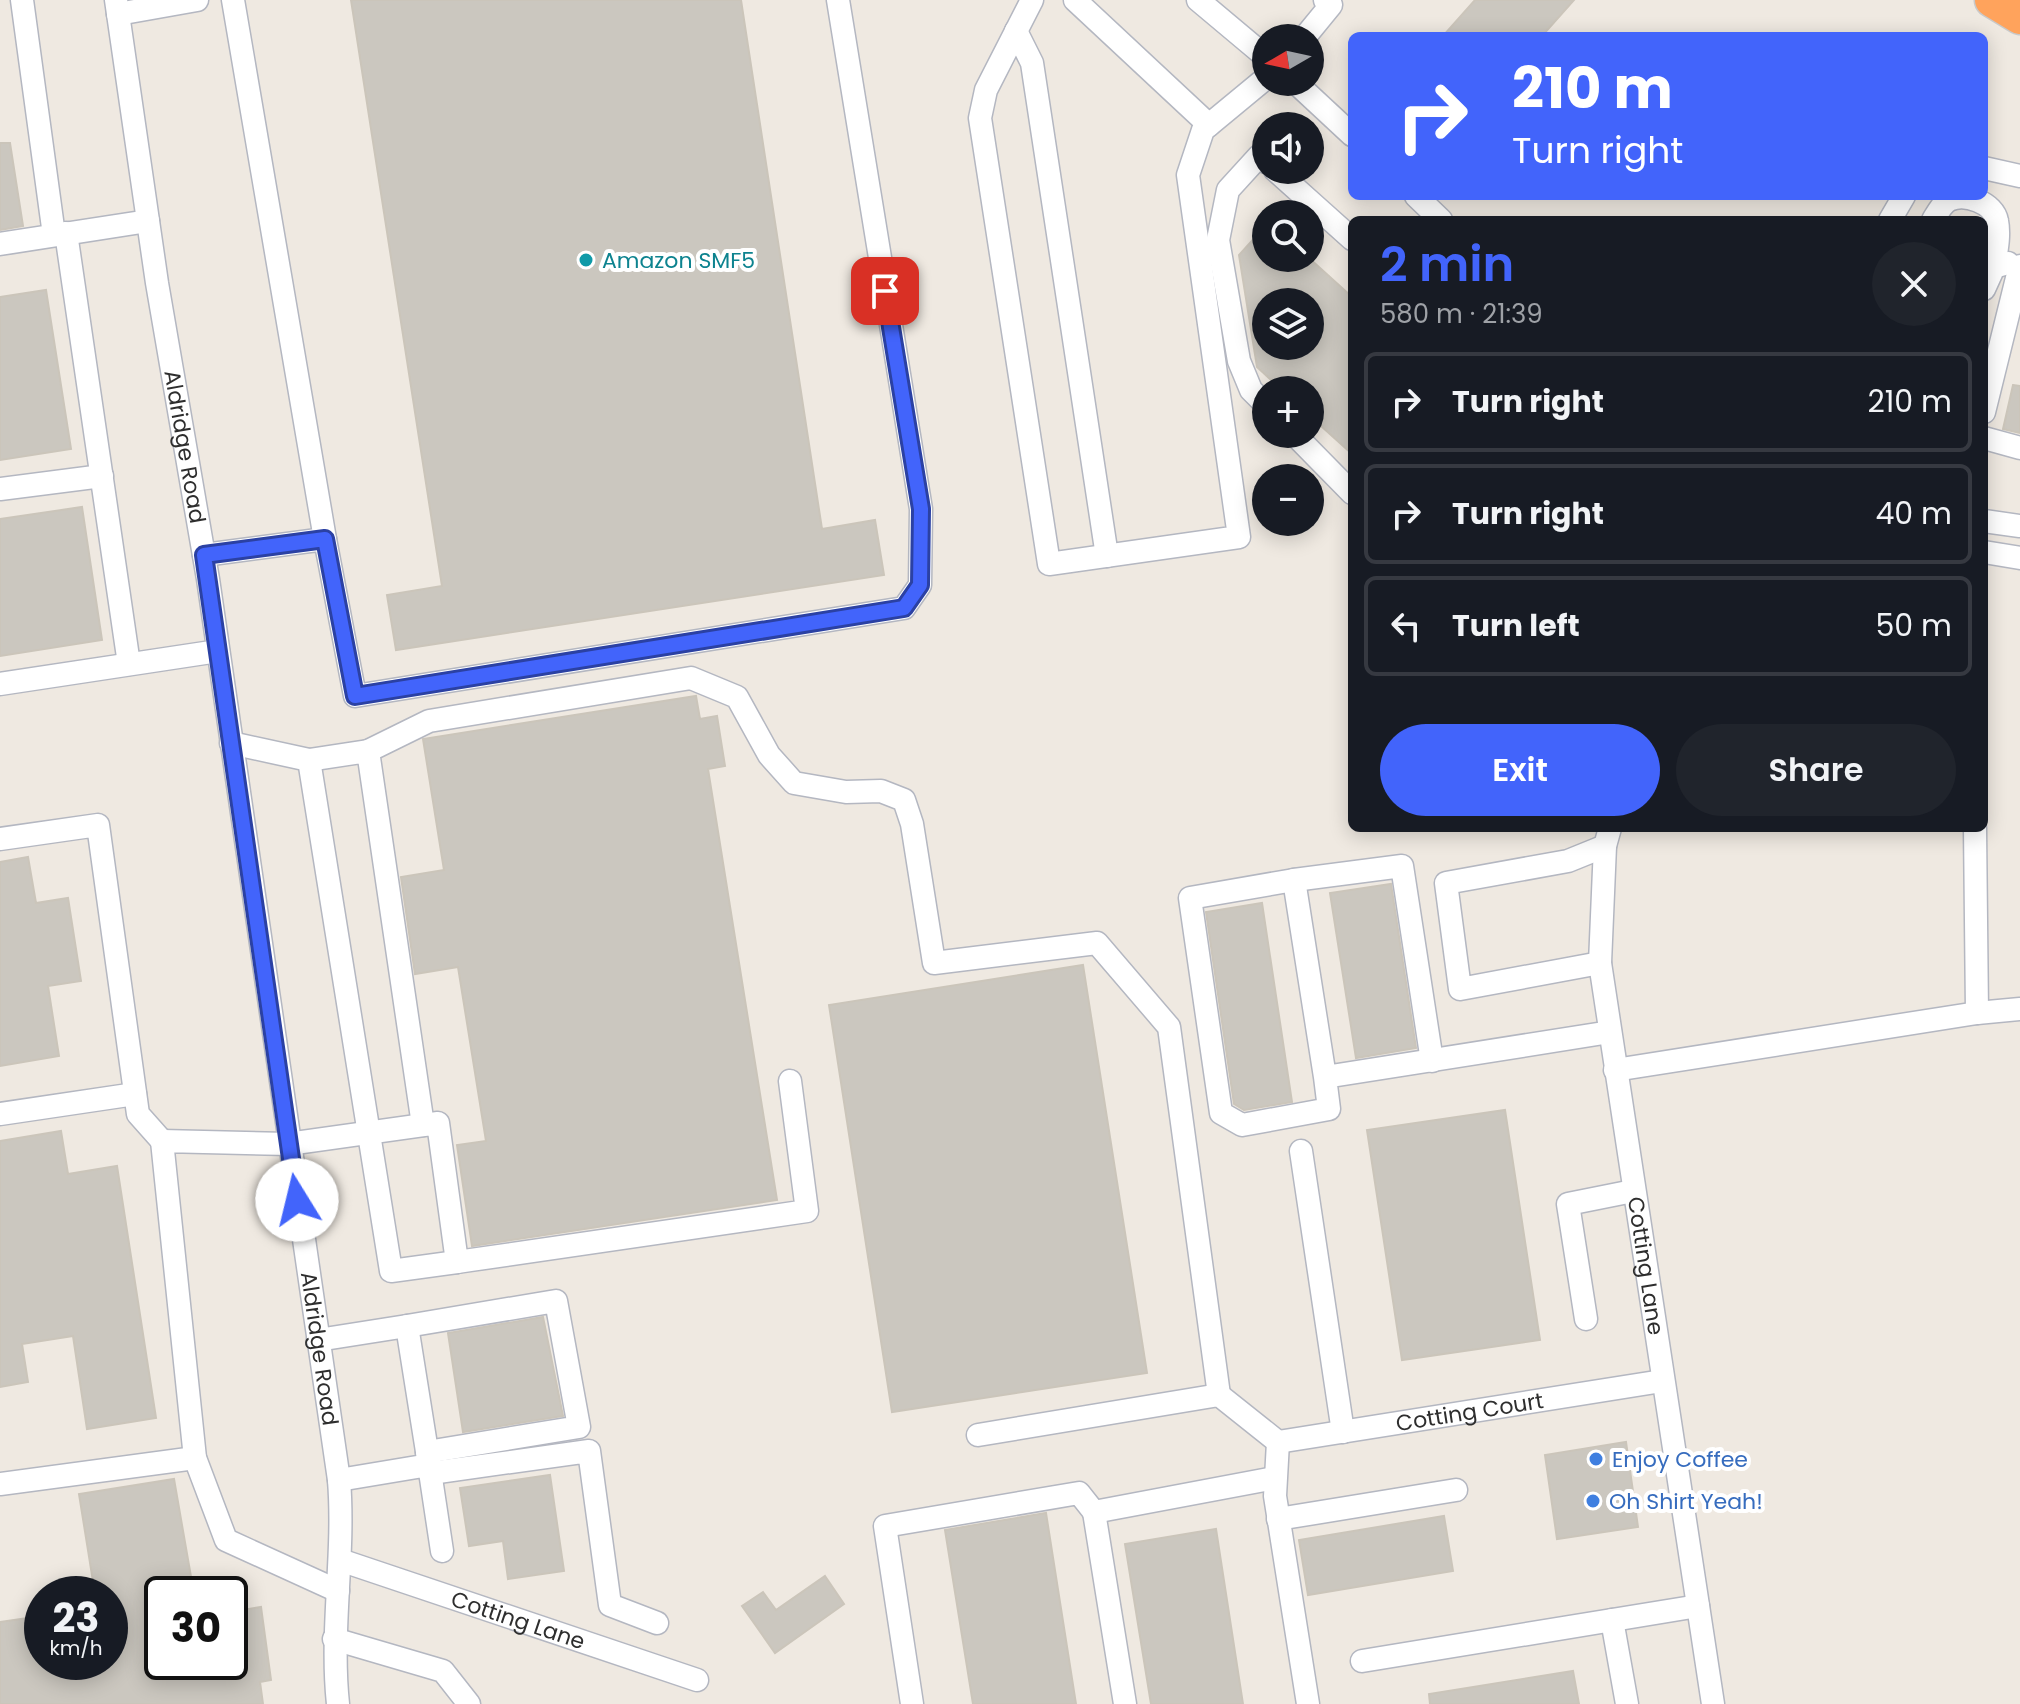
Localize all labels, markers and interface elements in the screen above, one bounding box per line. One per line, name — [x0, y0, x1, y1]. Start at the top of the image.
north arrow — [1252, 24, 1324, 96]
map controls — [1252, 24, 1324, 536]
text: 210 m — [1512, 49, 1673, 128]
icon: right — [1380, 64, 1484, 168]
button: sound — [1252, 112, 1324, 184]
text: Turn right — [1512, 125, 1683, 176]
button: search — [1252, 200, 1324, 272]
text: 2 min — [1380, 231, 1514, 298]
button: close — [1872, 242, 1956, 326]
place label: Amazon SMF5 — [602, 245, 755, 276]
marker: Amazon SMF5 — [577, 251, 595, 269]
pin — [851, 257, 919, 325]
icon: arrive — [863, 269, 907, 313]
button: layers — [1252, 288, 1324, 360]
text: 580 m · 21:39 — [1380, 296, 1543, 332]
street label: Aldridge Road — [156, 368, 213, 526]
button: + — [1252, 376, 1324, 448]
icon: right — [1384, 380, 1428, 424]
text: Turn right — [1452, 380, 1604, 423]
text: 210 m — [1867, 380, 1952, 423]
button: − — [1252, 464, 1324, 536]
icon: right — [1384, 492, 1428, 536]
text: Turn right — [1452, 492, 1604, 535]
text: 40 m — [1875, 492, 1952, 535]
icon: left — [1384, 604, 1428, 648]
text: Turn left — [1452, 604, 1580, 647]
text: 50 m — [1875, 604, 1952, 647]
button: Exit — [1380, 724, 1660, 816]
button: Share — [1676, 724, 1956, 816]
position arrow — [255, 1158, 339, 1242]
street label: Cotting Lane — [1620, 1194, 1672, 1337]
street label: Aldridge Road — [293, 1270, 346, 1428]
street label: Cotting Court — [1394, 1385, 1546, 1439]
place label: Enjoy Coffee — [1612, 1444, 1748, 1475]
marker: Enjoy Coffee — [1587, 1450, 1605, 1468]
place label: Oh Shirt Yeah! — [1609, 1486, 1763, 1517]
marker: Oh Shirt Yeah! — [1584, 1492, 1602, 1510]
speed limit sign: 30 — [144, 1576, 248, 1680]
street label: Cotting Lane — [447, 1583, 589, 1657]
text: 23 — [52, 1590, 100, 1646]
text: km/h — [49, 1634, 103, 1662]

